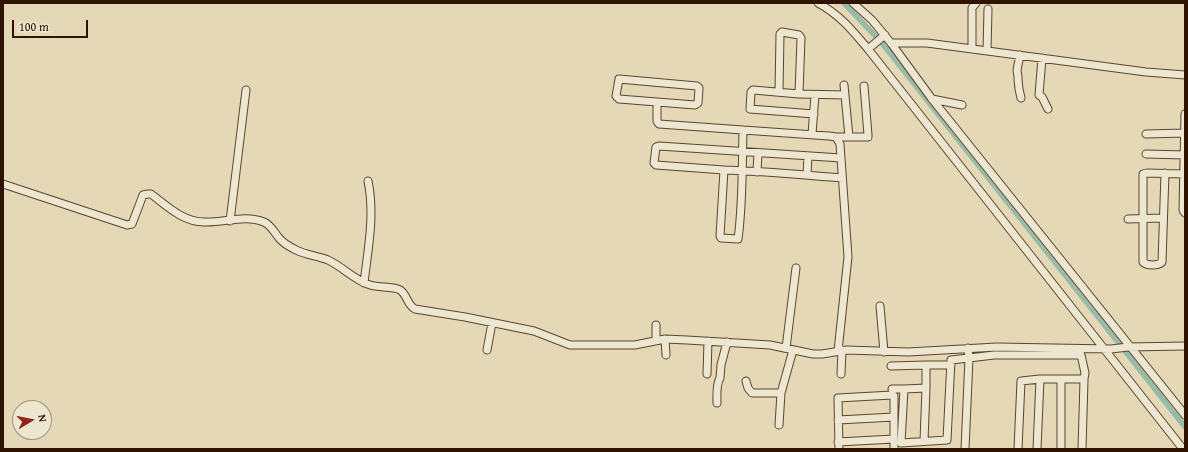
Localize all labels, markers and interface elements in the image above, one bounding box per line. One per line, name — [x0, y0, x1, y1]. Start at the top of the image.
scale bar — [14, 12, 90, 38]
text: 100 m — [19, 18, 49, 35]
north arrow — [12, 400, 52, 440]
text: N — [34, 413, 51, 423]

